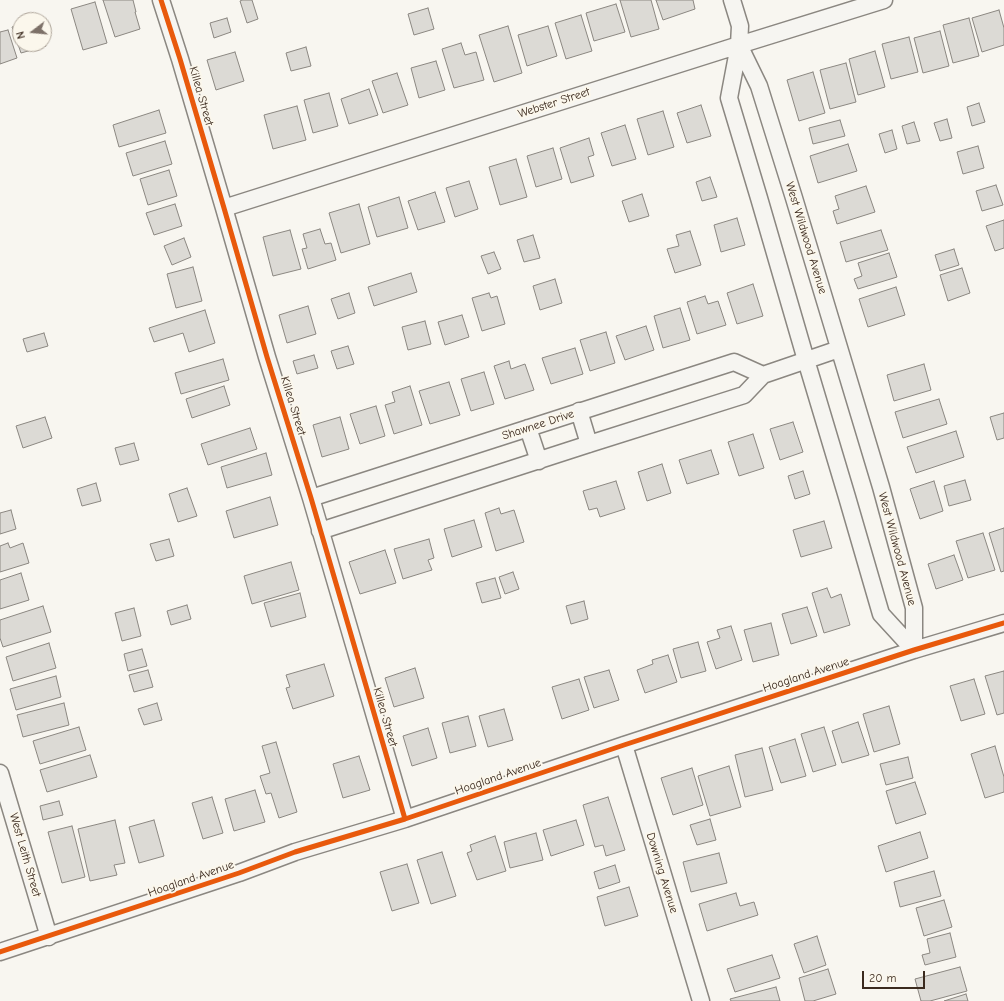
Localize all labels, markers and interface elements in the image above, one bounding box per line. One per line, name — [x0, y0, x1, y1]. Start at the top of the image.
north arrow — [12, 12, 52, 52]
text: N — [14, 30, 28, 40]
street label: Killea Street — [186, 65, 216, 127]
street label: Webster Street — [516, 85, 592, 121]
street label: West Wildwood Avenue — [782, 180, 830, 296]
street label: Killea Street — [277, 375, 309, 437]
street label: Shawnee Drive — [500, 407, 576, 443]
street label: West Wildwood Avenue — [875, 491, 919, 607]
street label: Hoagland Avenue — [761, 654, 851, 696]
street label: Killea Street — [370, 686, 400, 748]
street label: Hoagland Avenue — [453, 756, 543, 798]
street label: West Leith Street — [6, 811, 44, 899]
street label: Downing Avenue — [643, 831, 681, 915]
street label: Hoagland Avenue — [146, 858, 236, 900]
scale bar — [864, 963, 927, 989]
text: 20 m — [869, 971, 897, 985]

